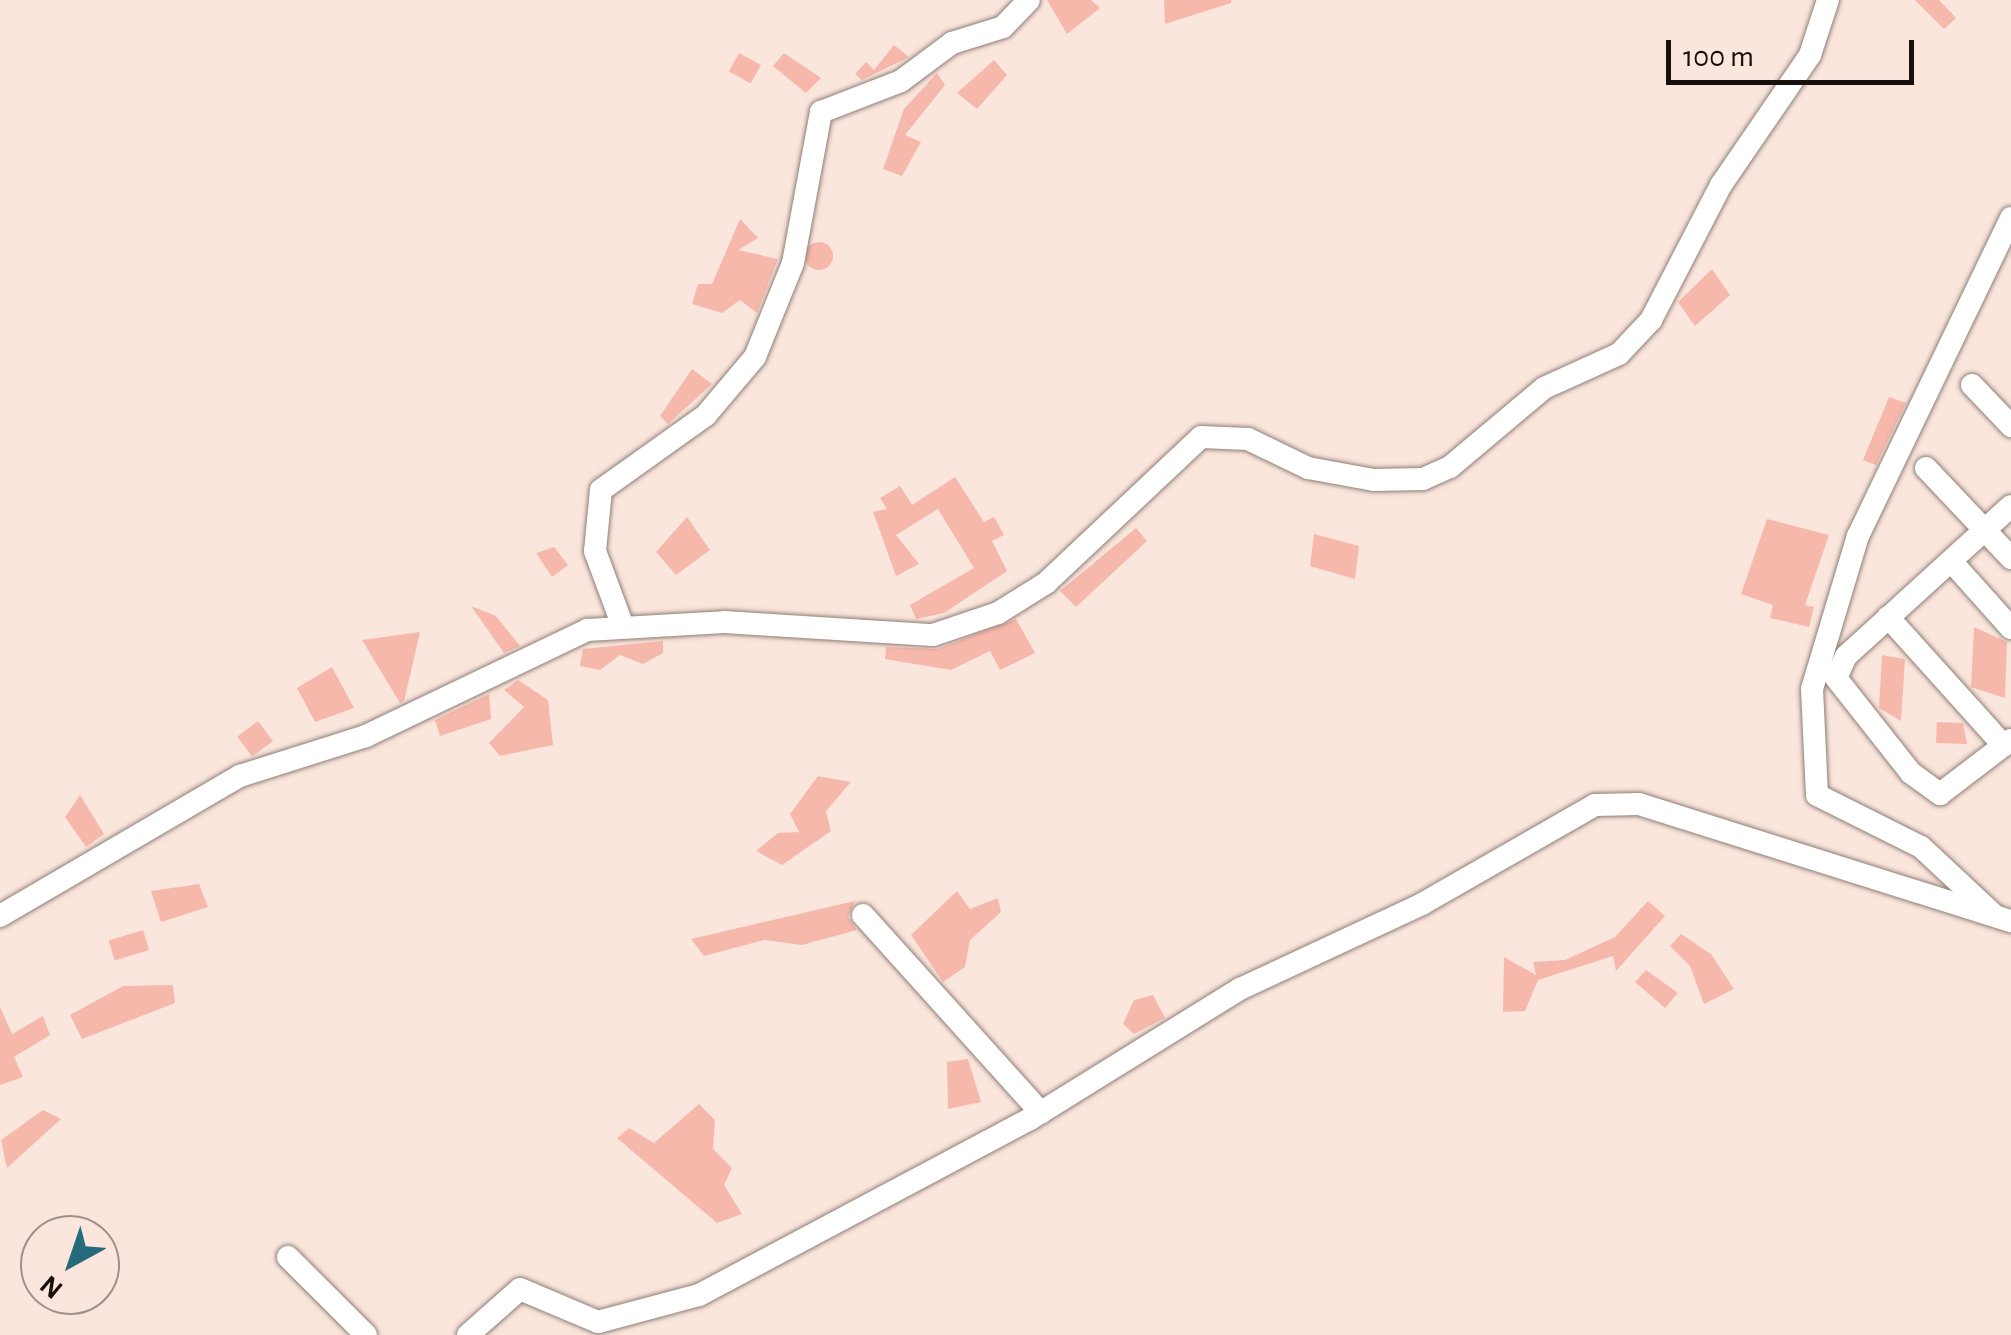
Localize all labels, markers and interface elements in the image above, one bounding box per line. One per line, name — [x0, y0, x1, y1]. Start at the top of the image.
scale bar — [1671, 20, 1918, 82]
text: 100 m — [1683, 42, 1754, 72]
north arrow — [20, 1215, 120, 1315]
text: N — [36, 1269, 68, 1303]

